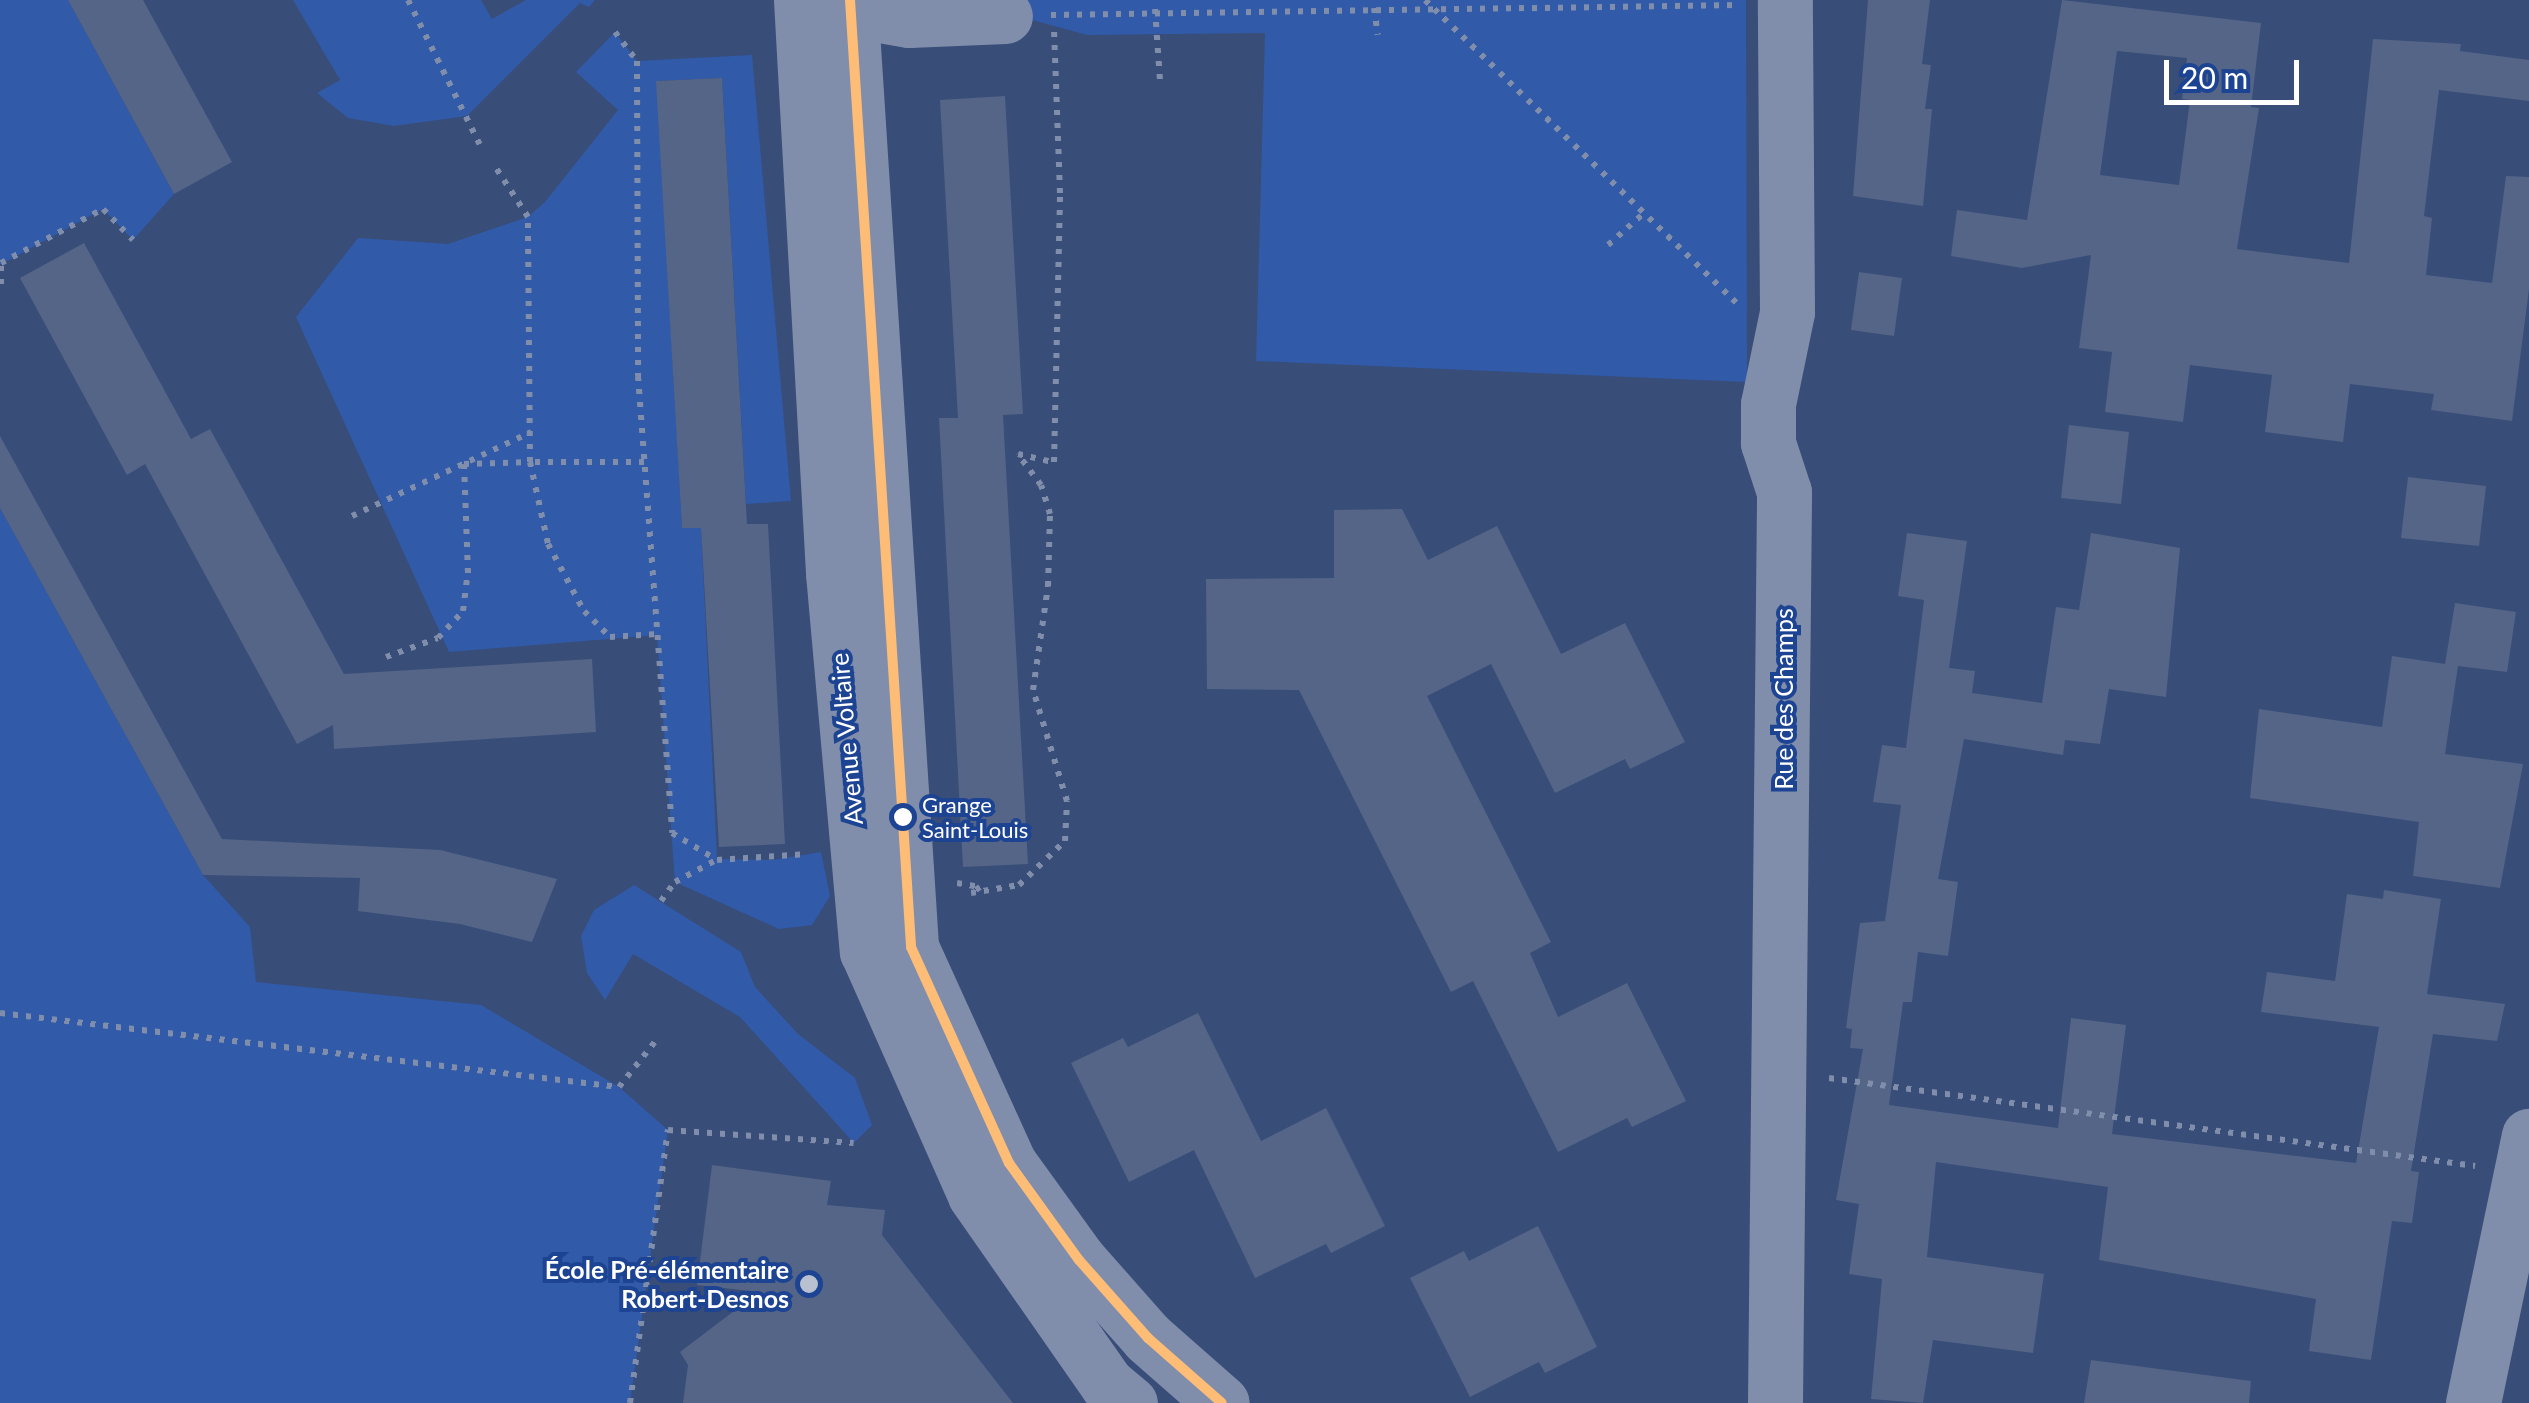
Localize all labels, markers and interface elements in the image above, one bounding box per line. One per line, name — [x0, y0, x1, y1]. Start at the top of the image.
scale bar — [2169, 40, 2304, 102]
text: 20 m — [2181, 59, 2248, 95]
street label: Rue des Champs — [1768, 608, 1798, 790]
street label: Avenue Voltaire — [823, 651, 869, 827]
place label: Grange Saint-Louis — [922, 791, 1028, 842]
marker: Grange Saint-Louis — [893, 807, 913, 827]
place label: École Pré-élémentaire Robert-Desnos — [545, 1255, 789, 1314]
marker: École Pré-élémentaire Robert-Desnos — [798, 1273, 820, 1295]

